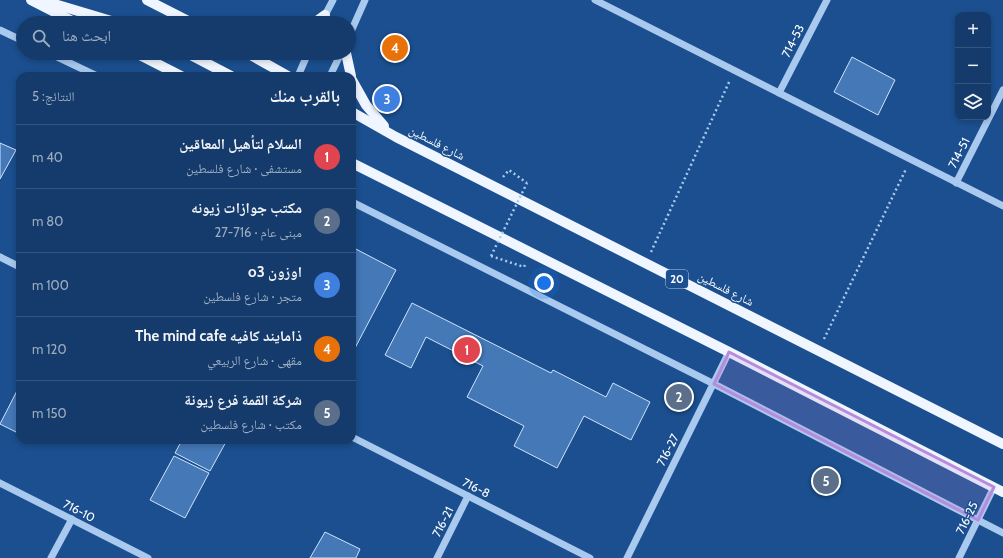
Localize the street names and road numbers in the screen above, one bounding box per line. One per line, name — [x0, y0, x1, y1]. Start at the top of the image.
street label: 714-53 — [778, 22, 807, 60]
street label: شارع فلسطين — [406, 122, 468, 164]
street label: 714-51 — [945, 135, 973, 171]
street label: شارع فلسطين — [695, 268, 757, 310]
road number: 20 — [666, 270, 688, 288]
street label: 716-27 — [653, 431, 682, 468]
street label: 716-8 — [460, 474, 493, 501]
street label: 716-10 — [61, 496, 98, 525]
street label: 716-25 — [952, 499, 981, 537]
street label: 716-21 — [429, 504, 456, 539]

